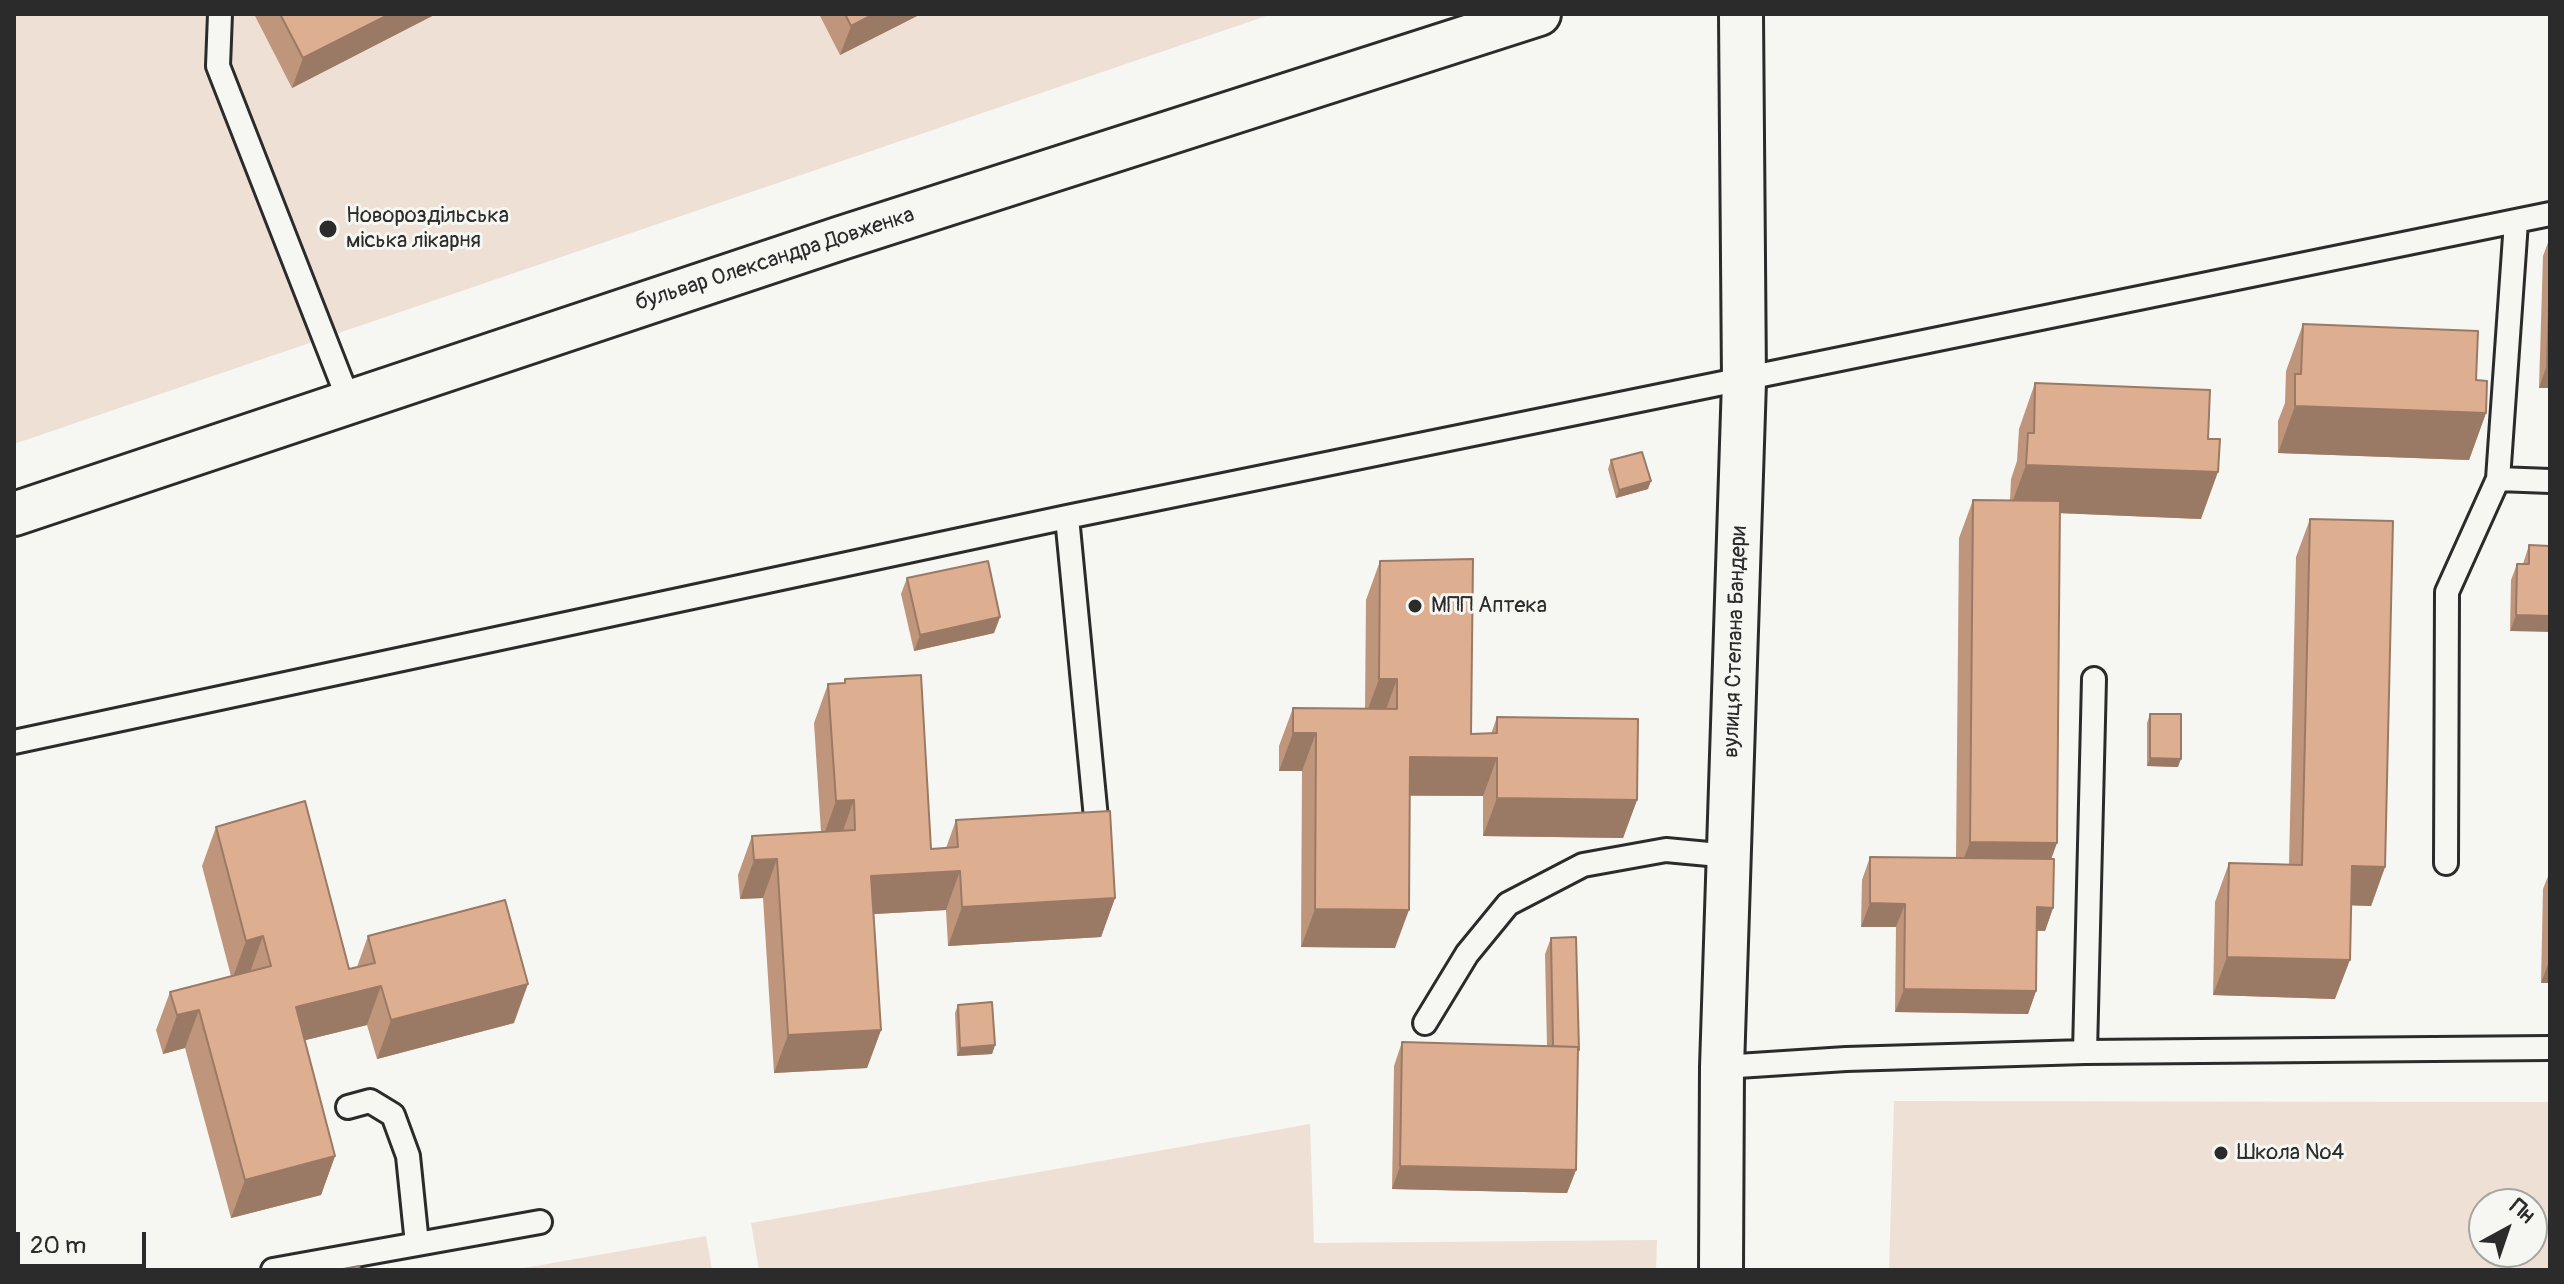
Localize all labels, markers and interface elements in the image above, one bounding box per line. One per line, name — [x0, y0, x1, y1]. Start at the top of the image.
street label: бульвар Олександра Довженка — [632, 202, 918, 318]
place label: Новороздільська міська лікарня — [346, 203, 509, 254]
marker: Новороздільська міська лікарня — [317, 218, 339, 240]
street label: вулиця Степана Бандери — [1719, 526, 1753, 758]
place label: МПП Аптека — [1431, 593, 1547, 619]
marker: МПП Аптека — [1406, 597, 1424, 615]
place label: Школа №4 — [2237, 1140, 2344, 1166]
marker: Школа №4 — [2212, 1144, 2230, 1162]
north arrow — [2468, 1188, 2548, 1268]
text: Пн — [2504, 1193, 2540, 1230]
scale bar — [20, 1216, 150, 1266]
text: 20 m — [30, 1231, 86, 1260]

